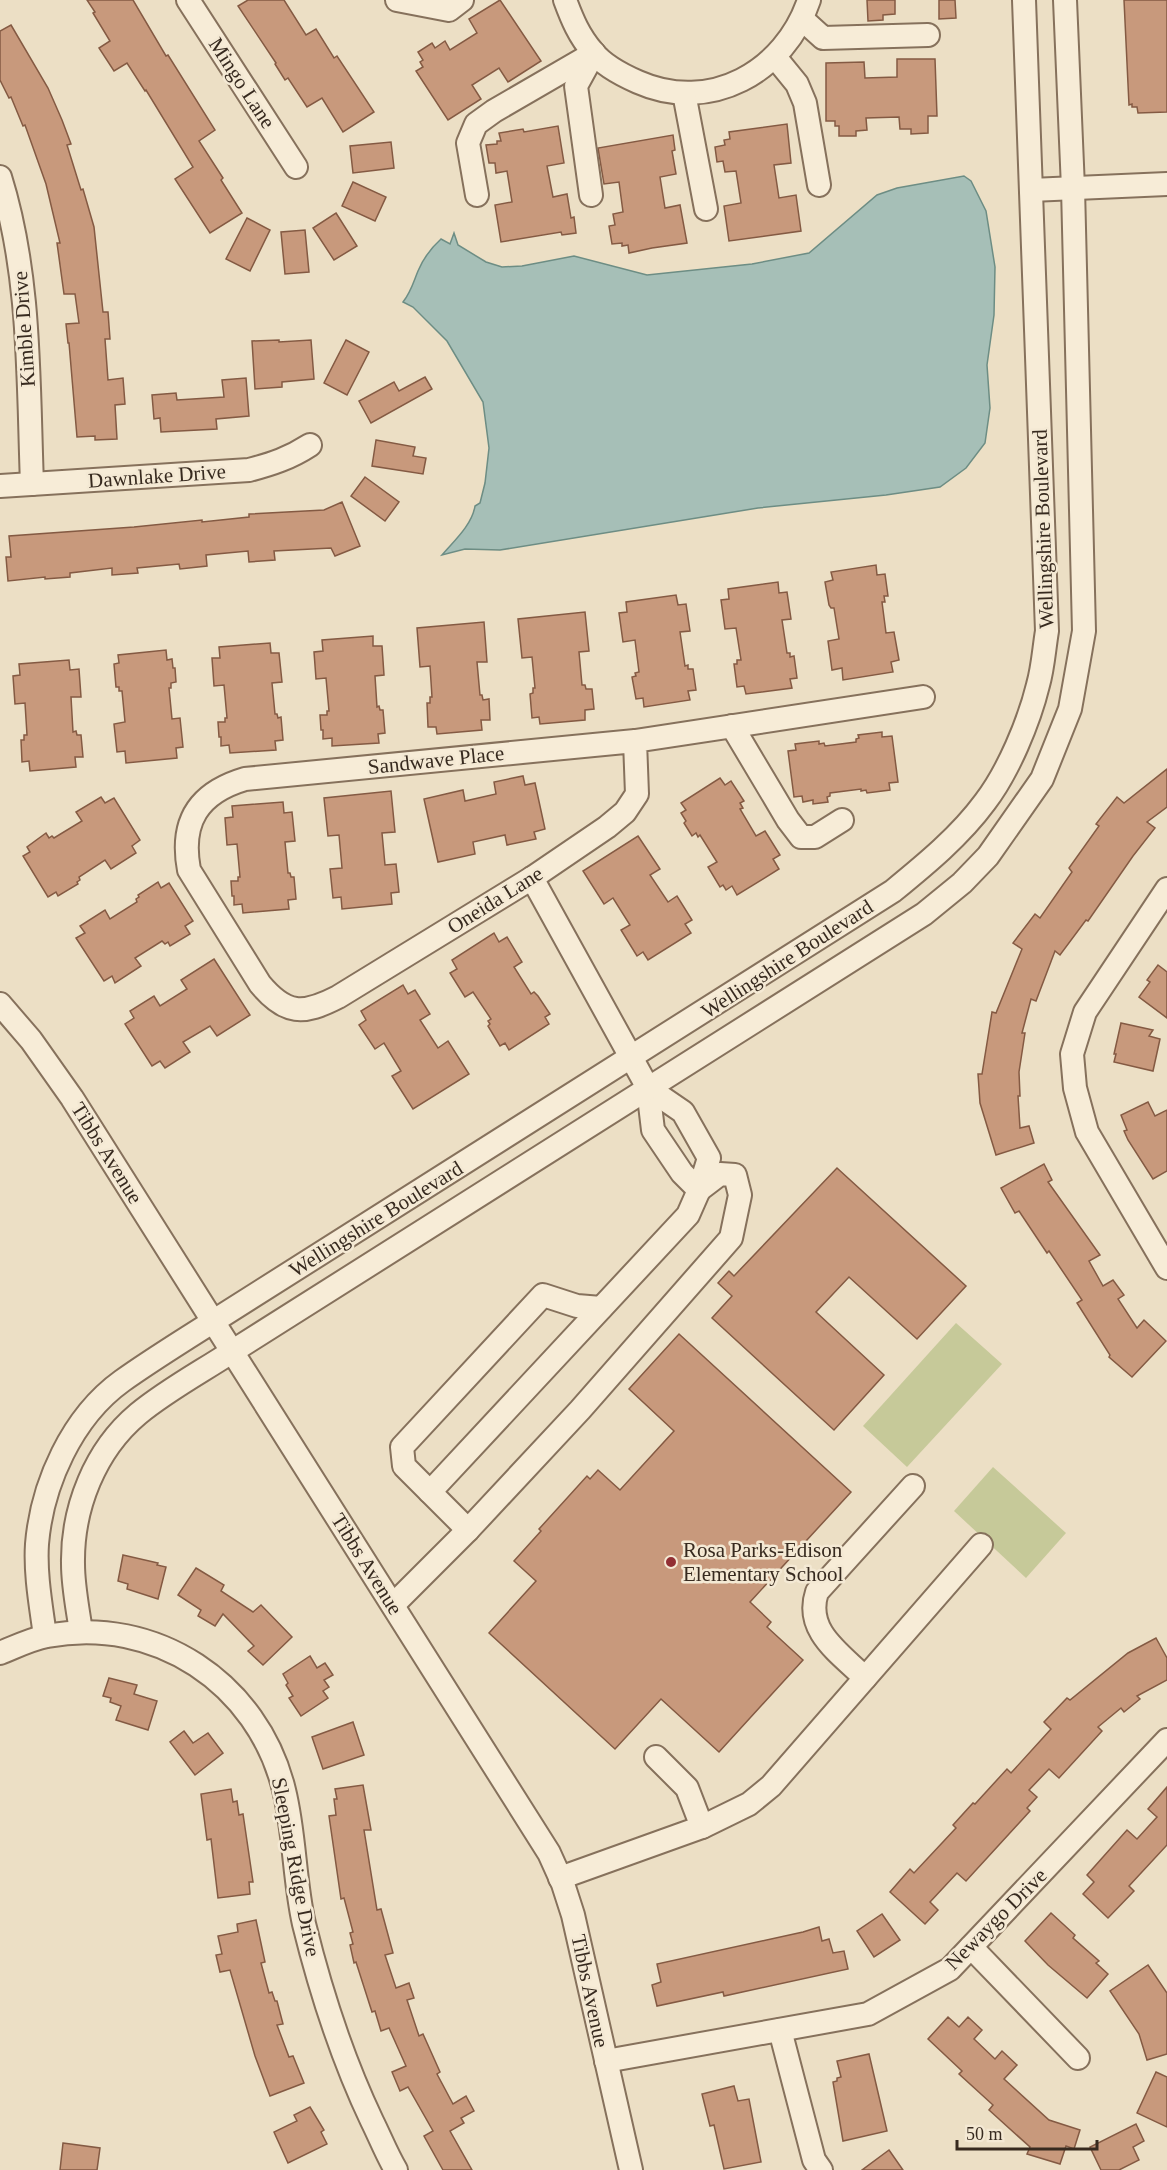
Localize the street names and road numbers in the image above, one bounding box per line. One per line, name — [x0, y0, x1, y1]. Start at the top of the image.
street label: Mingo Lane — [204, 33, 280, 133]
street label: Kimble Drive — [8, 270, 40, 388]
street label: Wellingshire Boulevard — [1028, 428, 1058, 629]
street label: Dawnlake Drive — [87, 459, 227, 493]
street label: Sandwave Place — [367, 741, 505, 779]
street label: Oneida Lane — [443, 861, 547, 939]
street label: Wellingshire Boulevard — [697, 894, 878, 1023]
street label: Tibbs Avenue — [66, 1098, 148, 1208]
street label: Wellingshire Boulevard — [285, 1156, 467, 1282]
street label: Tibbs Avenue — [326, 1509, 408, 1619]
street label: Sleeping Ridge Drive — [267, 1775, 325, 1959]
street label: Newaygo Drive — [940, 1863, 1052, 1975]
street label: Tibbs Avenue — [566, 1932, 614, 2050]

